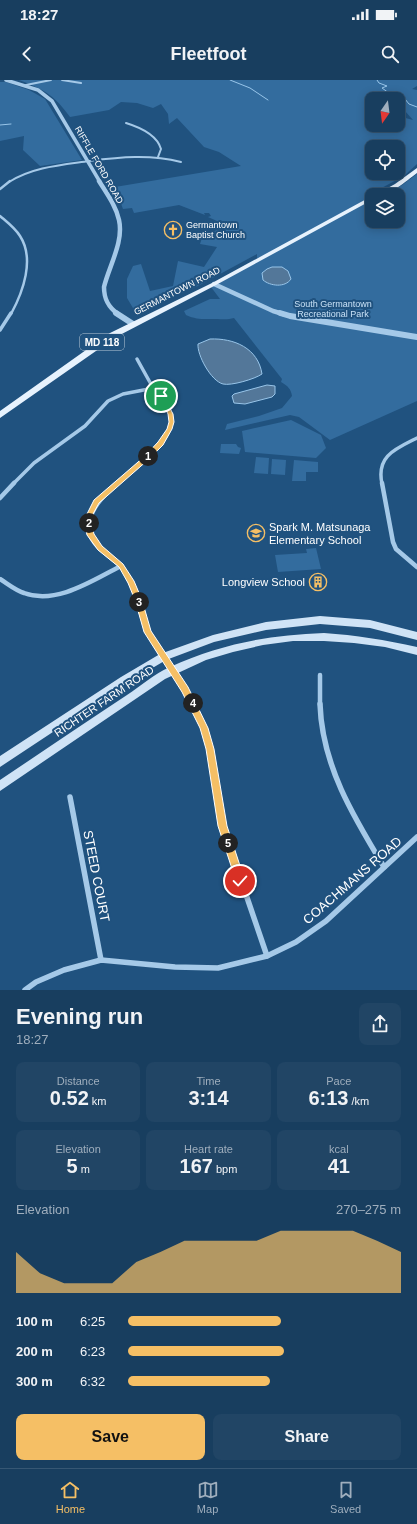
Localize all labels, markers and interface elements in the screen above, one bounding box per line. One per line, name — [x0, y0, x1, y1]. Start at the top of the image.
text: 18:27 — [20, 6, 58, 23]
icon: back — [16, 43, 38, 65]
icon: search — [379, 43, 401, 65]
text: Fleetfoot — [171, 44, 247, 64]
north arrow — [365, 92, 405, 132]
map controls — [365, 92, 405, 228]
street label: RIFFLE FORD ROAD — [73, 125, 125, 206]
button: locate — [365, 140, 405, 180]
button: layers — [365, 188, 405, 228]
church icon: Germantown Baptist Church — [163, 220, 183, 240]
place label: Germantown Baptist Church — [186, 220, 245, 240]
street label: GERMANTOWN ROAD — [132, 265, 222, 317]
park label: South Germantown Recreational Park — [294, 299, 372, 319]
road number: MD 118 — [80, 334, 124, 350]
pin — [144, 379, 178, 413]
icon: arrive — [150, 385, 172, 407]
pin: 1 — [138, 446, 158, 466]
text: 1 — [145, 450, 151, 462]
pin: 2 — [79, 513, 99, 533]
text: 2 — [86, 517, 92, 529]
place label: Spark M. Matsunaga Elementary School — [269, 521, 371, 546]
school or university icon: Spark M. Matsunaga Elementary School — [246, 523, 266, 543]
building icon: Longview School — [308, 572, 328, 592]
place label: Longview School — [222, 576, 305, 588]
pin: 3 — [129, 592, 149, 612]
text: 3 — [136, 596, 142, 608]
street label: RICHTER FARM ROAD — [52, 663, 156, 739]
pin: 4 — [183, 693, 203, 713]
text: 4 — [190, 697, 196, 709]
street label: STEED COURT — [80, 829, 113, 923]
pin: 5 — [218, 833, 238, 853]
street label: COACHMANS ROAD — [300, 833, 405, 927]
text: 5 — [225, 837, 231, 849]
pin — [223, 864, 257, 898]
icon: check — [229, 870, 251, 892]
button: share — [359, 1003, 401, 1045]
text: Evening run — [16, 1004, 143, 1029]
text: 18:27 — [16, 1032, 49, 1047]
text: Distance — [57, 1075, 100, 1087]
text: Time — [196, 1075, 221, 1087]
text: Pace — [326, 1075, 351, 1087]
text: 0.52 — [50, 1087, 89, 1109]
text: 3:14 — [188, 1087, 229, 1109]
text: 6:13 — [308, 1087, 348, 1109]
text: km — [89, 1095, 107, 1107]
text: /km — [348, 1095, 369, 1107]
text: Elevation — [56, 1143, 101, 1155]
text: Heart rate — [184, 1143, 233, 1155]
text: kcal — [329, 1143, 349, 1155]
text: 5 — [66, 1155, 78, 1177]
text: 167 — [180, 1155, 213, 1177]
text: 41 — [328, 1155, 350, 1177]
text: m — [78, 1163, 90, 1175]
text: bpm — [213, 1163, 237, 1175]
text: Elevation — [16, 1202, 69, 1217]
text: 270–275 m — [336, 1202, 401, 1217]
text: 100 m — [16, 1314, 53, 1329]
text: 6:25 — [80, 1314, 105, 1329]
text: 200 m — [16, 1344, 53, 1359]
text: 6:23 — [80, 1344, 105, 1359]
text: 300 m — [16, 1374, 53, 1389]
text: 6:32 — [80, 1374, 105, 1389]
button: Save — [16, 1414, 205, 1460]
button: Share — [213, 1414, 401, 1460]
tab: Home — [56, 1479, 85, 1515]
tab: Map — [197, 1479, 219, 1515]
tab: Saved — [330, 1479, 361, 1515]

